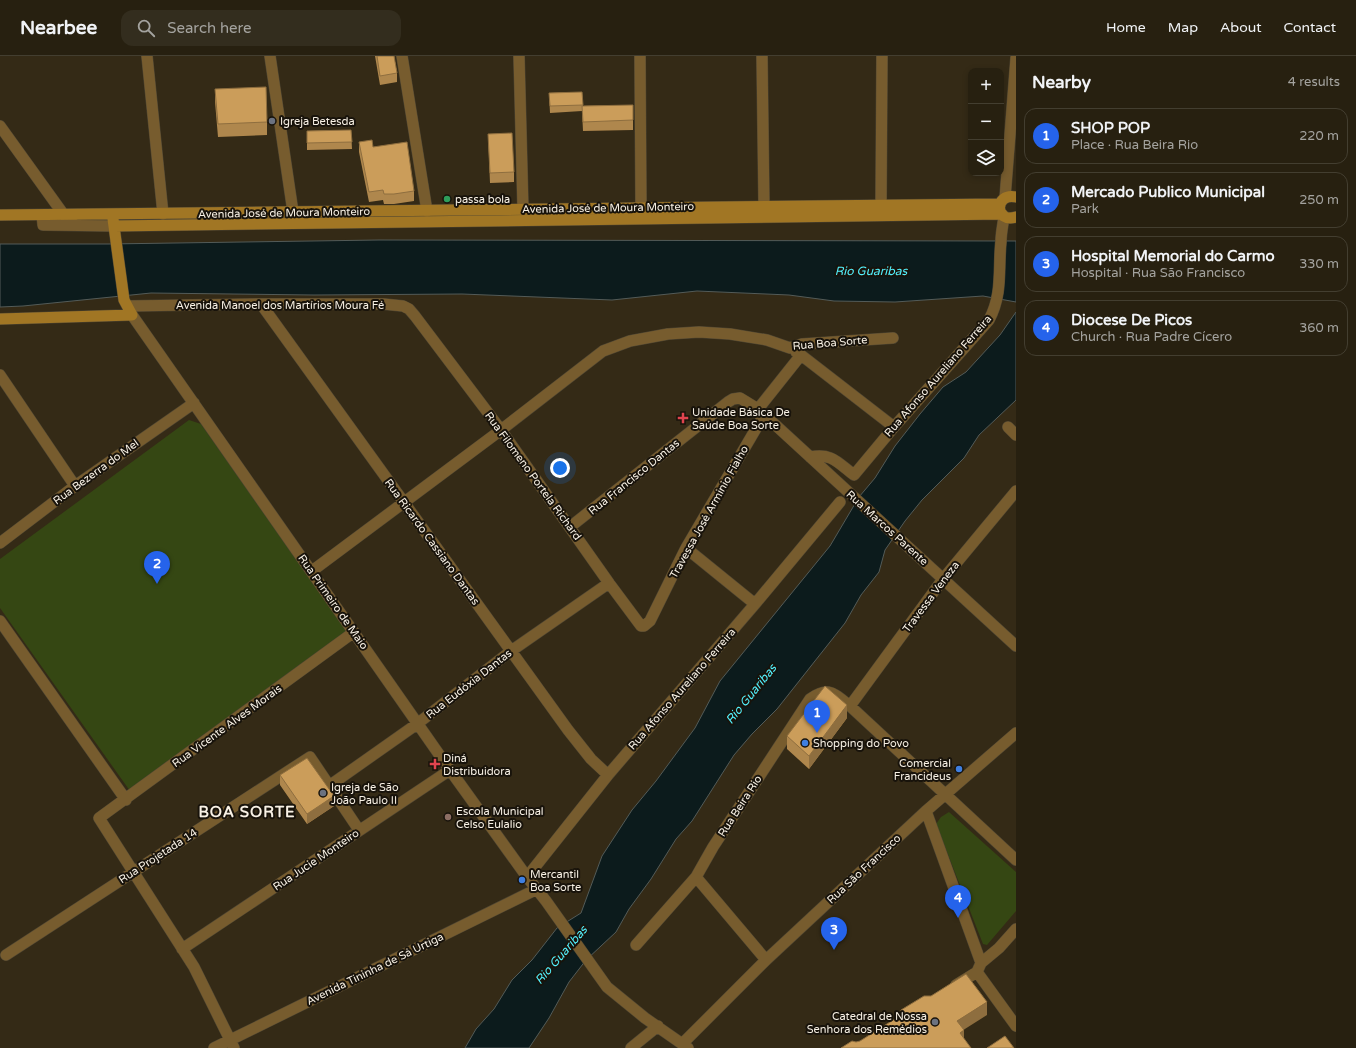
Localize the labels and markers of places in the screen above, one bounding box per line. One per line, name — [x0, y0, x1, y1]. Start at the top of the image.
place label: Igreja Betesda — [280, 115, 355, 128]
marker: Igreja Betesda — [267, 116, 277, 126]
place label: passa bola — [455, 193, 510, 206]
marker: passa bola — [442, 194, 452, 204]
place label: Unidade Básica De Saúde Boa Sorte — [692, 406, 790, 432]
marker: Unidade Básica De Saúde Boa Sorte — [677, 412, 689, 424]
pin: 2 — [144, 551, 170, 584]
pin: 1 — [804, 700, 830, 733]
place label: Shopping do Povo — [813, 737, 909, 750]
marker: Shopping do Povo — [800, 738, 810, 748]
place label: Diná Distribuidora — [443, 752, 511, 778]
place label: Comercial Francideus — [894, 757, 951, 783]
marker: Diná Distribuidora — [430, 759, 440, 769]
marker: Comercial Francideus — [954, 764, 964, 774]
place label: Igreja de São João Paulo II — [331, 781, 399, 807]
marker: Igreja de São João Paulo II — [318, 788, 328, 798]
place label: Escola Municipal Celso Eulalio — [456, 805, 544, 831]
marker: Escola Municipal Celso Eulalio — [443, 812, 453, 822]
place label: Mercantil Boa Sorte — [530, 868, 581, 894]
marker: Mercantil Boa Sorte — [517, 875, 527, 885]
pin: 4 — [945, 885, 971, 918]
pin: 3 — [821, 917, 847, 950]
place label: Catedral de Nossa Senhora dos Remédios — [807, 1010, 927, 1036]
marker: Catedral de Nossa Senhora dos Remédios — [930, 1017, 940, 1027]

